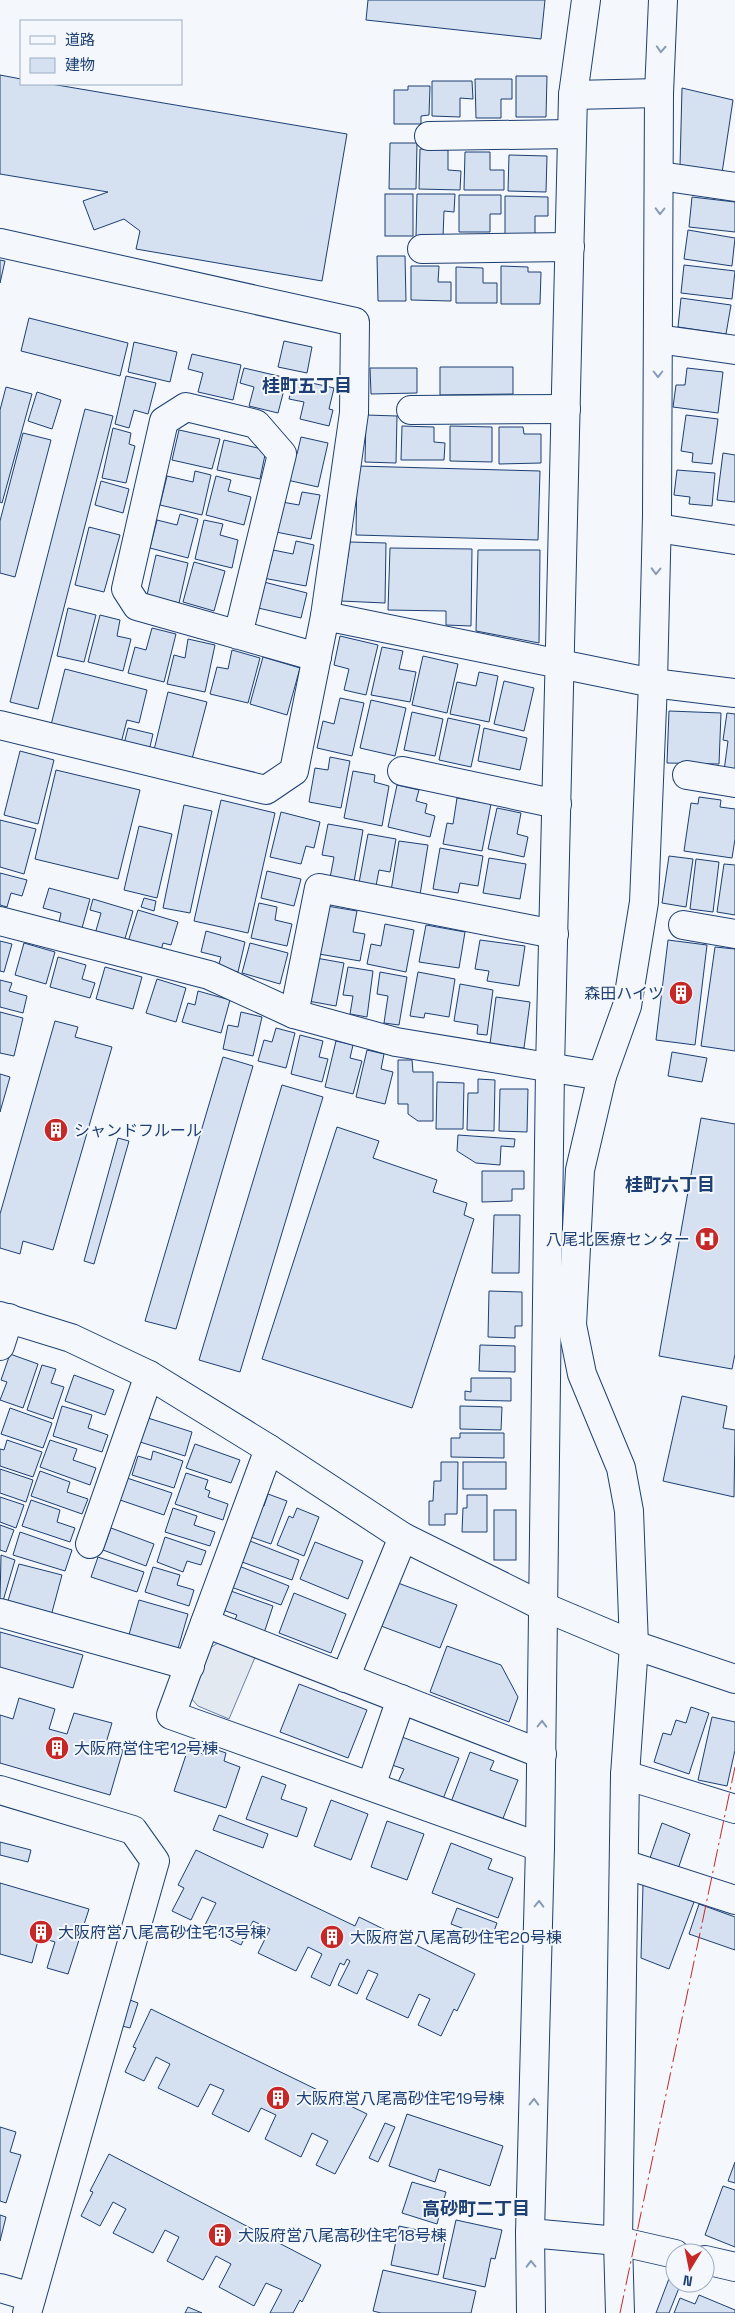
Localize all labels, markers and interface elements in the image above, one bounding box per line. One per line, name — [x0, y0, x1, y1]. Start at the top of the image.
legend — [20, 20, 182, 85]
text: 道路 — [65, 30, 95, 49]
one-way arrow — [656, 45, 667, 53]
text: 建物 — [65, 55, 95, 74]
one-way arrow — [655, 208, 665, 215]
one-way arrow — [652, 370, 663, 378]
district label: 桂町五丁目 — [262, 374, 352, 397]
one-way arrow — [651, 568, 661, 575]
building icon: 森田ハイツ — [668, 980, 694, 1006]
place label: 森田ハイツ — [584, 983, 664, 1004]
building icon: シャンドフルール — [43, 1117, 69, 1143]
place label: シャンドフルール — [74, 1120, 202, 1141]
district label: 桂町六丁目 — [625, 1173, 715, 1196]
hospital icon: 八尾北医療センター — [694, 1226, 720, 1252]
place label: 八尾北医療センター — [546, 1229, 690, 1250]
one-way arrow — [537, 1720, 547, 1728]
building icon: 大阪府営住宅12号棟 — [44, 1735, 70, 1761]
place label: 大阪府営住宅12号棟 — [74, 1738, 218, 1759]
one-way arrow — [534, 1900, 544, 1908]
building icon: 大阪府営八尾高砂住宅13号棟 — [28, 1919, 54, 1945]
place label: 大阪府営八尾高砂住宅13号棟 — [58, 1922, 266, 1943]
building icon: 大阪府営八尾高砂住宅20号棟 — [319, 1924, 345, 1950]
place label: 大阪府営八尾高砂住宅20号棟 — [350, 1927, 562, 1948]
building icon: 大阪府営八尾高砂住宅19号棟 — [265, 2085, 291, 2111]
place label: 大阪府営八尾高砂住宅19号棟 — [296, 2088, 504, 2109]
one-way arrow — [528, 2098, 539, 2106]
district label: 高砂町二丁目 — [422, 2197, 530, 2220]
building icon: 大阪府営八尾高砂住宅18号棟 — [207, 2222, 233, 2248]
place label: 大阪府営八尾高砂住宅18号棟 — [238, 2225, 447, 2246]
north arrow — [665, 2243, 715, 2293]
one-way arrow — [526, 2260, 536, 2268]
text: N — [682, 2271, 694, 2290]

